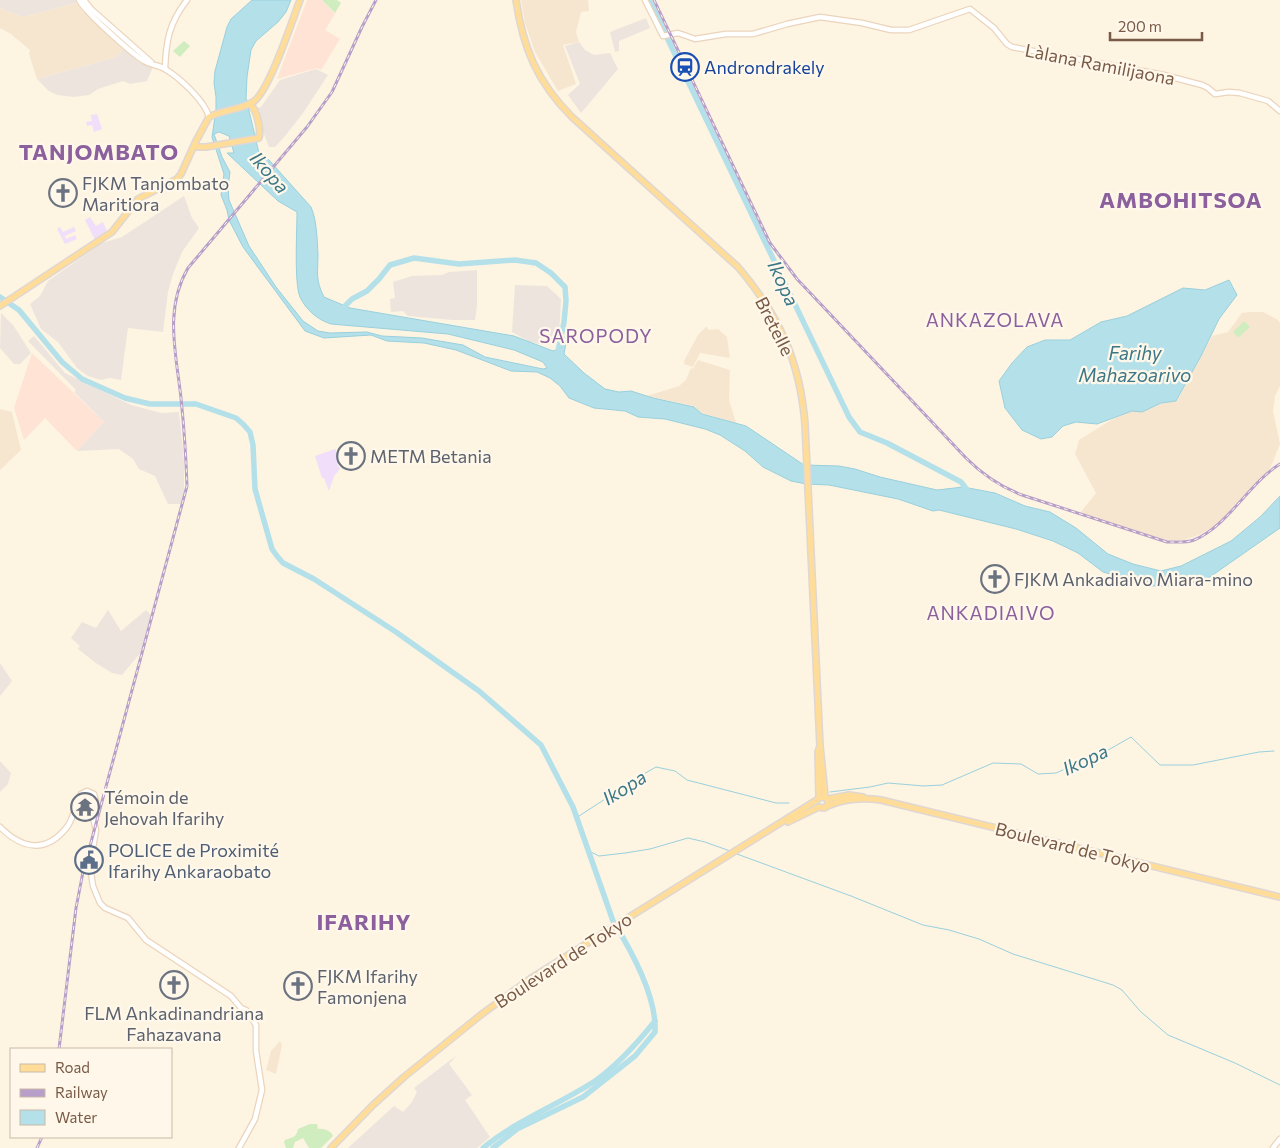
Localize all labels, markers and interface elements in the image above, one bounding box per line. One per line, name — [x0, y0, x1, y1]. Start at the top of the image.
scale bar — [1110, 10, 1202, 42]
text: 200 m — [1118, 17, 1162, 35]
street label: Làlana Ramilijaona — [1023, 39, 1177, 89]
station icon: Androndrakely — [670, 52, 700, 82]
place label: Androndrakely — [704, 56, 825, 78]
district label: TANJOMBATO — [19, 138, 179, 165]
water label: Ikopa — [246, 146, 294, 198]
place label: FJKM Tanjombato Maritiora — [82, 172, 229, 215]
church icon: FJKM Tanjombato Maritiora — [48, 178, 78, 208]
district label: AMBOHITSOA — [1099, 186, 1263, 213]
water label: Ikopa — [763, 257, 805, 310]
street label: Bretelle — [751, 293, 799, 359]
district label: ANKAZOLAVA — [926, 308, 1064, 331]
district label: SAROPODY — [539, 324, 653, 347]
water label: Farihy Mahazoarivo — [1079, 341, 1191, 386]
church icon: METM Betania — [336, 441, 366, 471]
place label: METM Betania — [370, 445, 492, 467]
church icon: FJKM Ankadiaivo Miara-mino — [980, 564, 1010, 594]
place label: FJKM Ankadiaivo Miara-mino — [1014, 568, 1253, 590]
district label: ANKADIAIVO — [926, 601, 1056, 624]
water label: Ikopa — [1059, 738, 1112, 780]
water label: Ikopa — [598, 765, 650, 809]
place label: Témoin de Jehovah Ifarihy — [104, 786, 224, 829]
temple icon: Témoin de Jehovah Ifarihy — [70, 792, 100, 822]
street label: Boulevard de Tokyo — [993, 817, 1153, 877]
place label: POLICE de Proximité Ifarihy Ankaraobato — [108, 839, 279, 882]
public building icon: POLICE de Proximité Ifarihy Ankaraobato — [74, 845, 104, 875]
street label: Boulevard de Tokyo — [490, 907, 636, 1013]
district label: IFARIHY — [316, 908, 412, 935]
place label: FJKM Ifarihy Famonjena — [317, 965, 418, 1008]
church icon: FLM Ankadinandriana Fahazavana — [159, 970, 189, 1000]
church icon: FJKM Ifarihy Famonjena — [283, 971, 313, 1001]
place label: FLM Ankadinandriana Fahazavana — [84, 1002, 264, 1045]
legend — [10, 1048, 172, 1138]
text: Road — [55, 1058, 90, 1076]
text: Railway — [55, 1083, 108, 1101]
text: Water — [55, 1108, 97, 1126]

